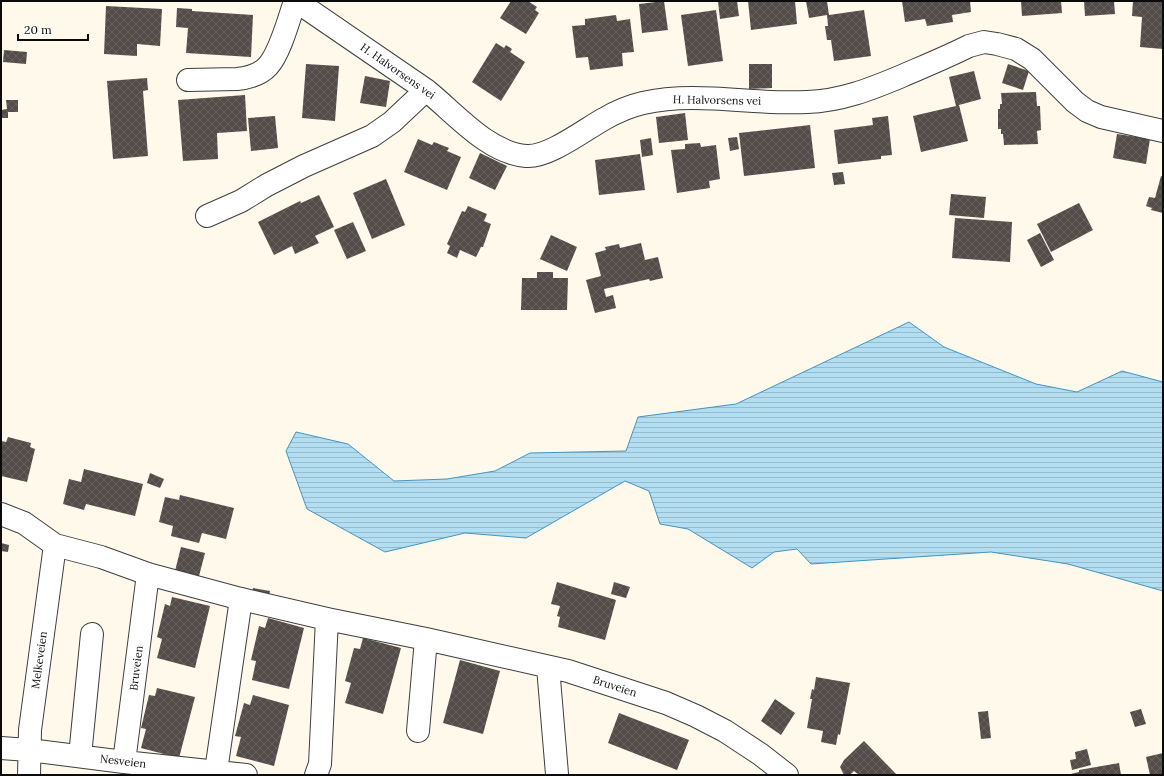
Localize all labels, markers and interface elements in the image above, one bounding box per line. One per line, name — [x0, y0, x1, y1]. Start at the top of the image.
scale bar — [18, 16, 88, 42]
text: 20 m — [24, 22, 52, 37]
street label: H. Halvorsens vei — [358, 40, 438, 102]
street label: H. Halvorsens vei — [673, 92, 761, 108]
street label: Melkeveien — [28, 630, 50, 690]
street label: Bruveien — [126, 644, 146, 691]
street label: Bruveien — [591, 672, 639, 700]
street label: Nesveien — [99, 751, 147, 771]

